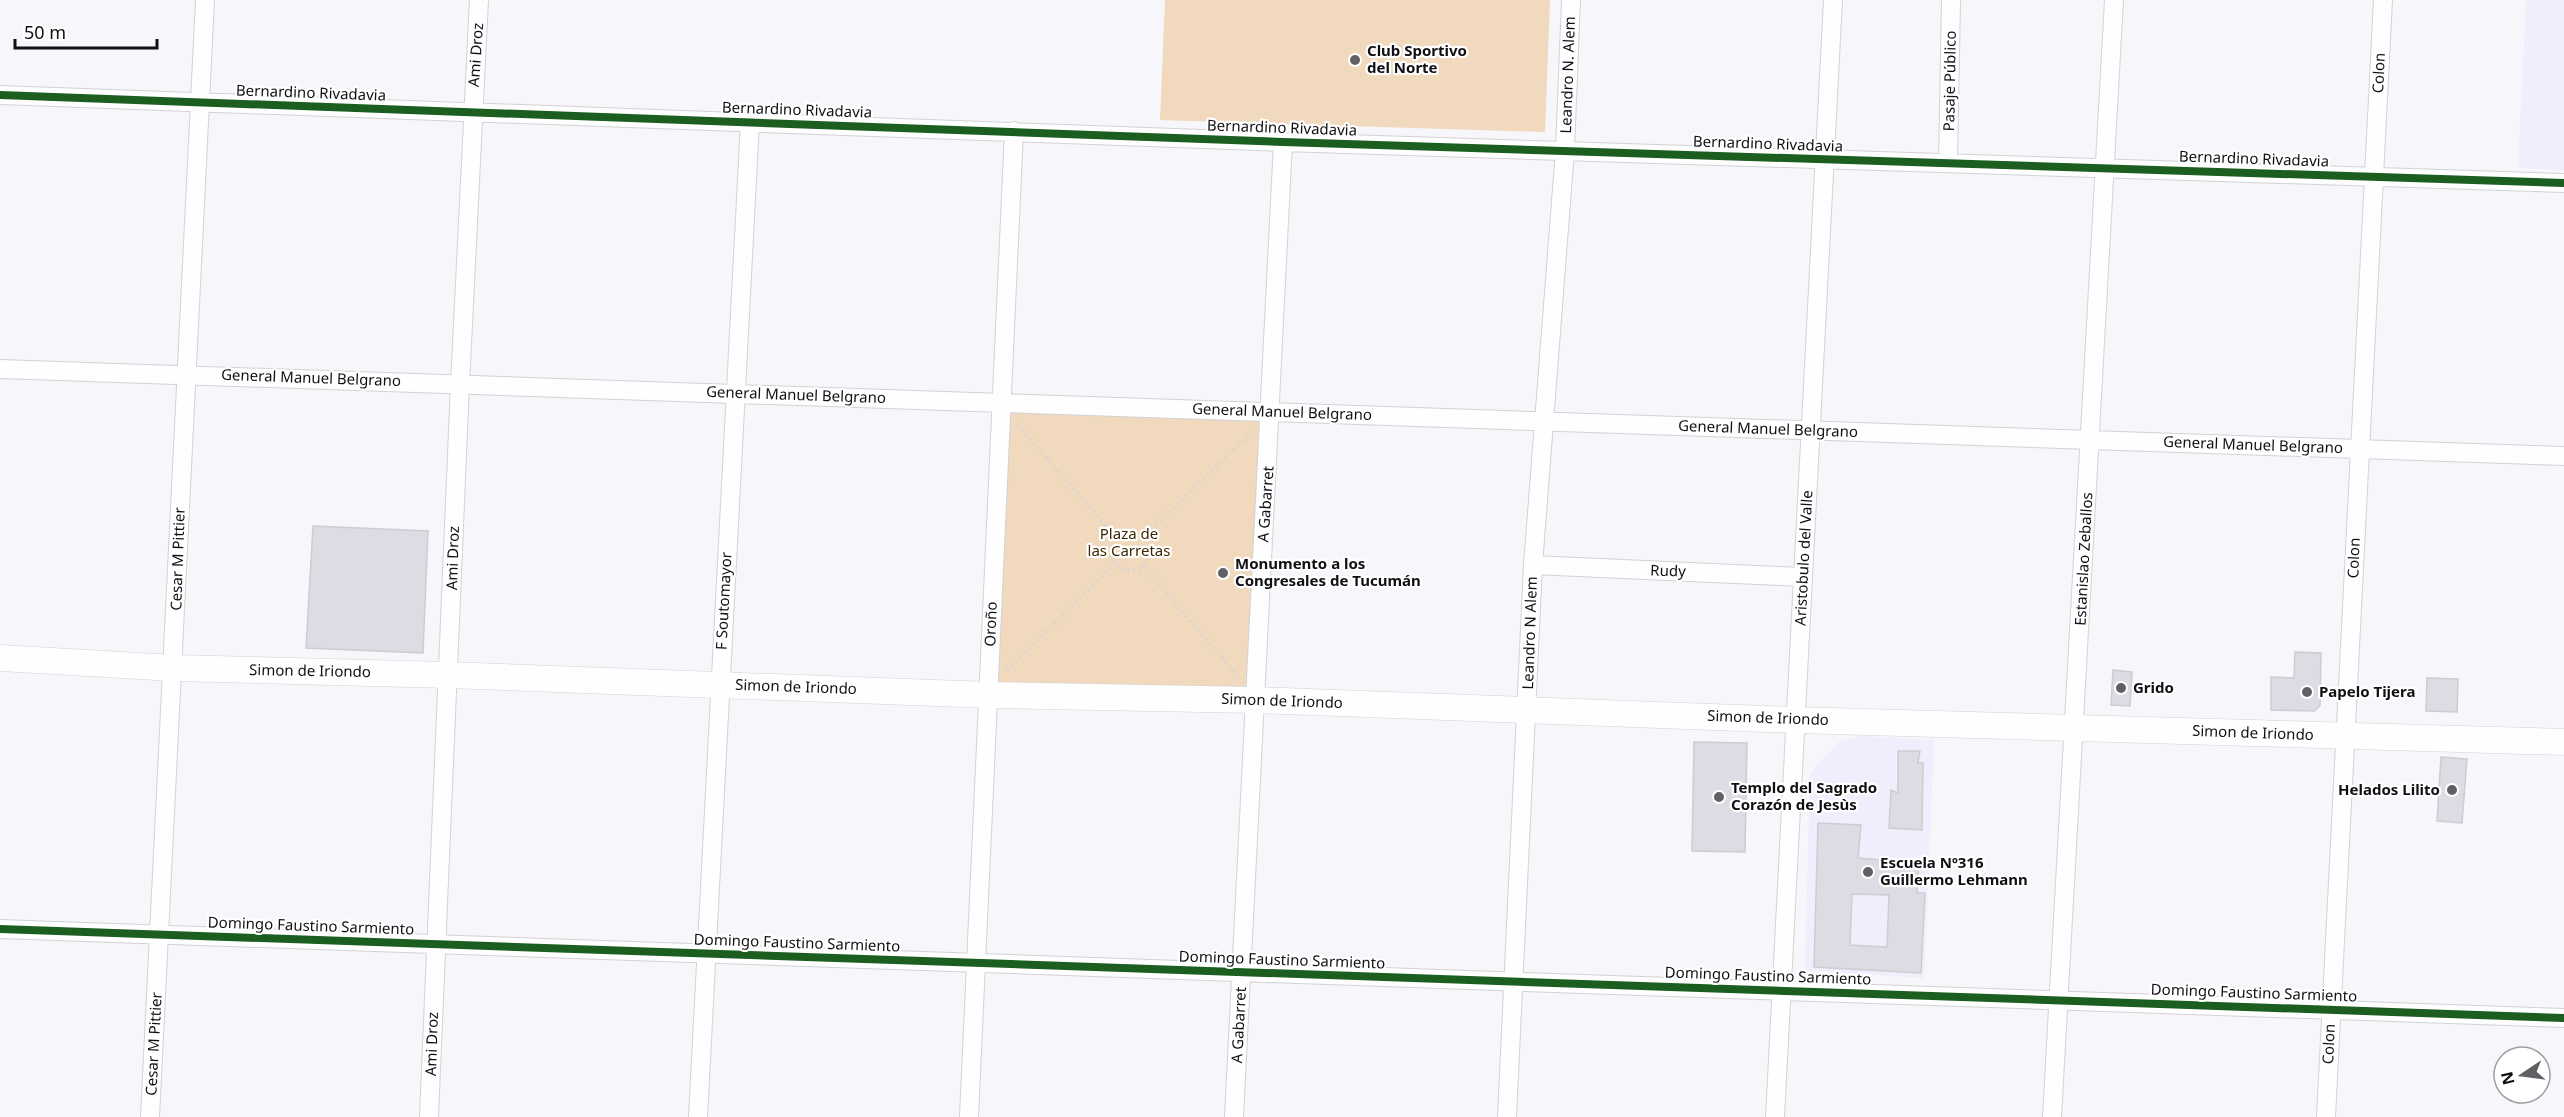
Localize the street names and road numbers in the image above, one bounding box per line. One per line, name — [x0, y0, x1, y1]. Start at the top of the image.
street label: Leandro N. Alem — [1555, 16, 1579, 134]
street label: Ami Droz — [463, 22, 487, 88]
street label: Pasaje Público — [1938, 30, 1960, 132]
street label: Colon — [2367, 52, 2389, 94]
street label: Bernardino Rivadavia — [236, 79, 386, 105]
street label: Bernardino Rivadavia — [722, 96, 872, 122]
street label: Bernardino Rivadavia — [1207, 114, 1357, 140]
street label: Bernardino Rivadavia — [1693, 130, 1843, 156]
street label: Bernardino Rivadavia — [2179, 145, 2329, 171]
street label: General Manuel Belgrano — [221, 364, 401, 390]
street label: General Manuel Belgrano — [706, 381, 886, 407]
street label: General Manuel Belgrano — [1192, 398, 1372, 424]
street label: General Manuel Belgrano — [1678, 415, 1858, 441]
street label: General Manuel Belgrano — [2163, 431, 2343, 457]
street label: A Gabarret — [1252, 465, 1278, 543]
street label: Aristobulo del Valle — [1789, 490, 1817, 626]
street label: Estanislao Zeballos — [2070, 492, 2096, 626]
street label: Cesar M Pittier — [165, 507, 189, 611]
street label: Ami Droz — [441, 526, 463, 590]
street label: Colon — [2342, 537, 2364, 579]
street label: F Soutomayor — [710, 551, 736, 650]
street label: Rudy — [1650, 559, 1686, 581]
street label: Leandro N Alem — [1517, 576, 1541, 690]
street label: Oroño — [979, 601, 1001, 647]
street label: Simon de Iriondo — [249, 659, 371, 681]
street label: Simon de Iriondo — [735, 674, 857, 698]
street label: Simon de Iriondo — [1221, 688, 1343, 712]
street label: Simon de Iriondo — [1707, 705, 1829, 729]
street label: Simon de Iriondo — [2192, 720, 2314, 744]
street label: Domingo Faustino Sarmiento — [207, 911, 415, 939]
street label: Domingo Faustino Sarmiento — [693, 928, 901, 956]
street label: Domingo Faustino Sarmiento — [1178, 945, 1386, 973]
street label: Domingo Faustino Sarmiento — [1664, 961, 1872, 989]
street label: Domingo Faustino Sarmiento — [2150, 978, 2358, 1006]
street label: A Gabarret — [1226, 986, 1250, 1064]
street label: Cesar M Pittier — [140, 992, 166, 1096]
street label: Ami Droz — [420, 1012, 442, 1076]
street label: Colon — [2317, 1023, 2339, 1065]

